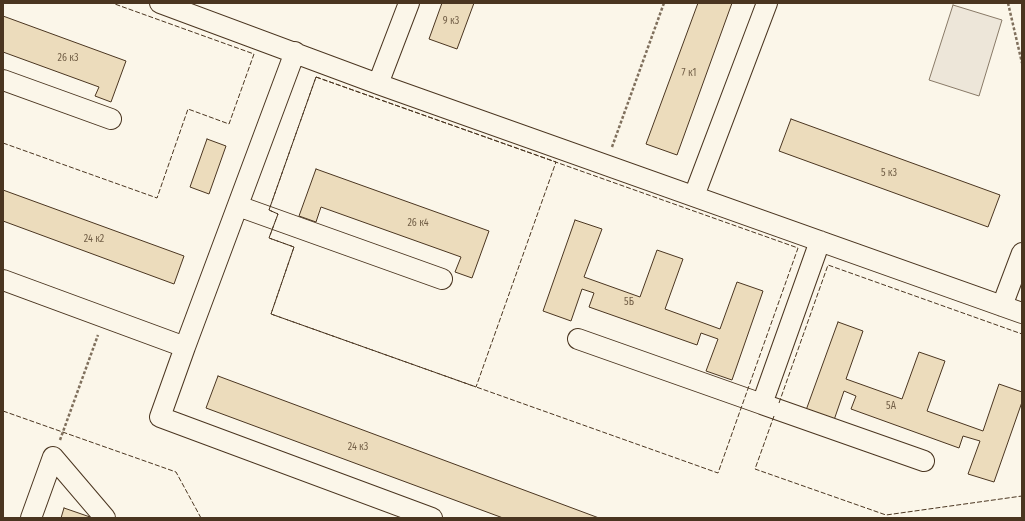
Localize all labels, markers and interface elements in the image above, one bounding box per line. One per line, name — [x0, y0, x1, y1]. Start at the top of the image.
house number: 9 к3 — [443, 15, 459, 27]
house number: 26 к3 — [58, 52, 78, 64]
house number: 7 к1 — [682, 67, 696, 79]
house number: 5 к3 — [881, 167, 897, 179]
house number: 26 к4 — [407, 217, 429, 229]
house number: 24 к2 — [84, 233, 104, 245]
house number: 5Б — [624, 296, 634, 308]
house number: 5А — [886, 400, 896, 412]
house number: 24 к3 — [348, 441, 368, 453]

